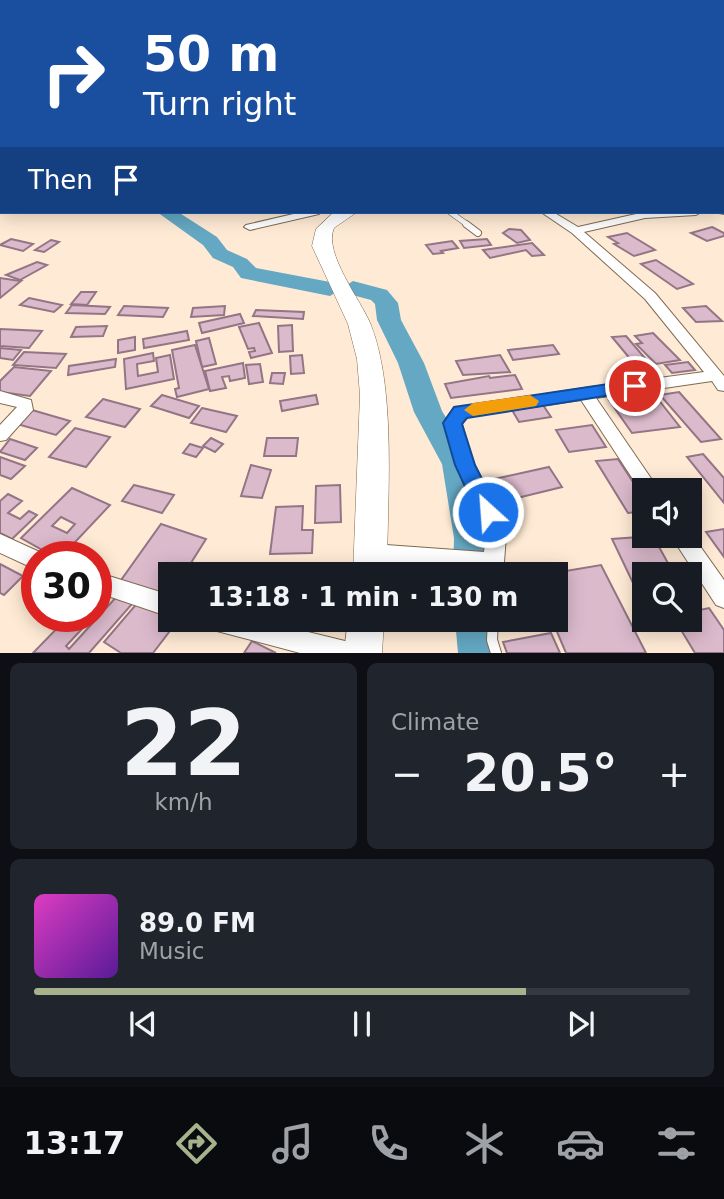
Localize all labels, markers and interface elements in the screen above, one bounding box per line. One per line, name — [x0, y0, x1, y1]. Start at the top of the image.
text: 50 m — [143, 26, 279, 83]
icon: right — [28, 28, 119, 119]
text: Turn right — [143, 85, 296, 123]
icon: arrive — [107, 161, 145, 199]
text: Then — [28, 165, 93, 195]
pin — [605, 356, 665, 416]
icon: arrive — [616, 367, 654, 405]
position arrow — [451, 475, 525, 549]
map controls — [632, 478, 702, 632]
button: sound — [632, 478, 702, 548]
speed limit sign: 30 — [21, 541, 112, 632]
button: search — [632, 562, 702, 632]
text: 13:18 · 1 min · 130 m — [208, 582, 518, 612]
text: 22 — [120, 691, 247, 796]
text: Climate — [391, 709, 480, 735]
text: 20.5° — [463, 743, 618, 803]
text: − — [391, 752, 423, 796]
text: + — [658, 752, 690, 796]
text: km/h — [154, 789, 213, 815]
text: 89.0 FM — [139, 908, 256, 938]
text: Music — [139, 938, 204, 964]
icon: previous — [124, 1005, 162, 1043]
icon: pause — [343, 1005, 381, 1043]
icon: next — [562, 1005, 600, 1043]
icon: directions — [172, 1119, 221, 1168]
icon: music — [268, 1119, 317, 1168]
icon: phone — [364, 1119, 413, 1168]
icon: climate — [460, 1119, 509, 1168]
icon: car — [556, 1119, 605, 1168]
icon: filters — [652, 1119, 701, 1168]
text: 13:17 — [23, 1124, 125, 1162]

